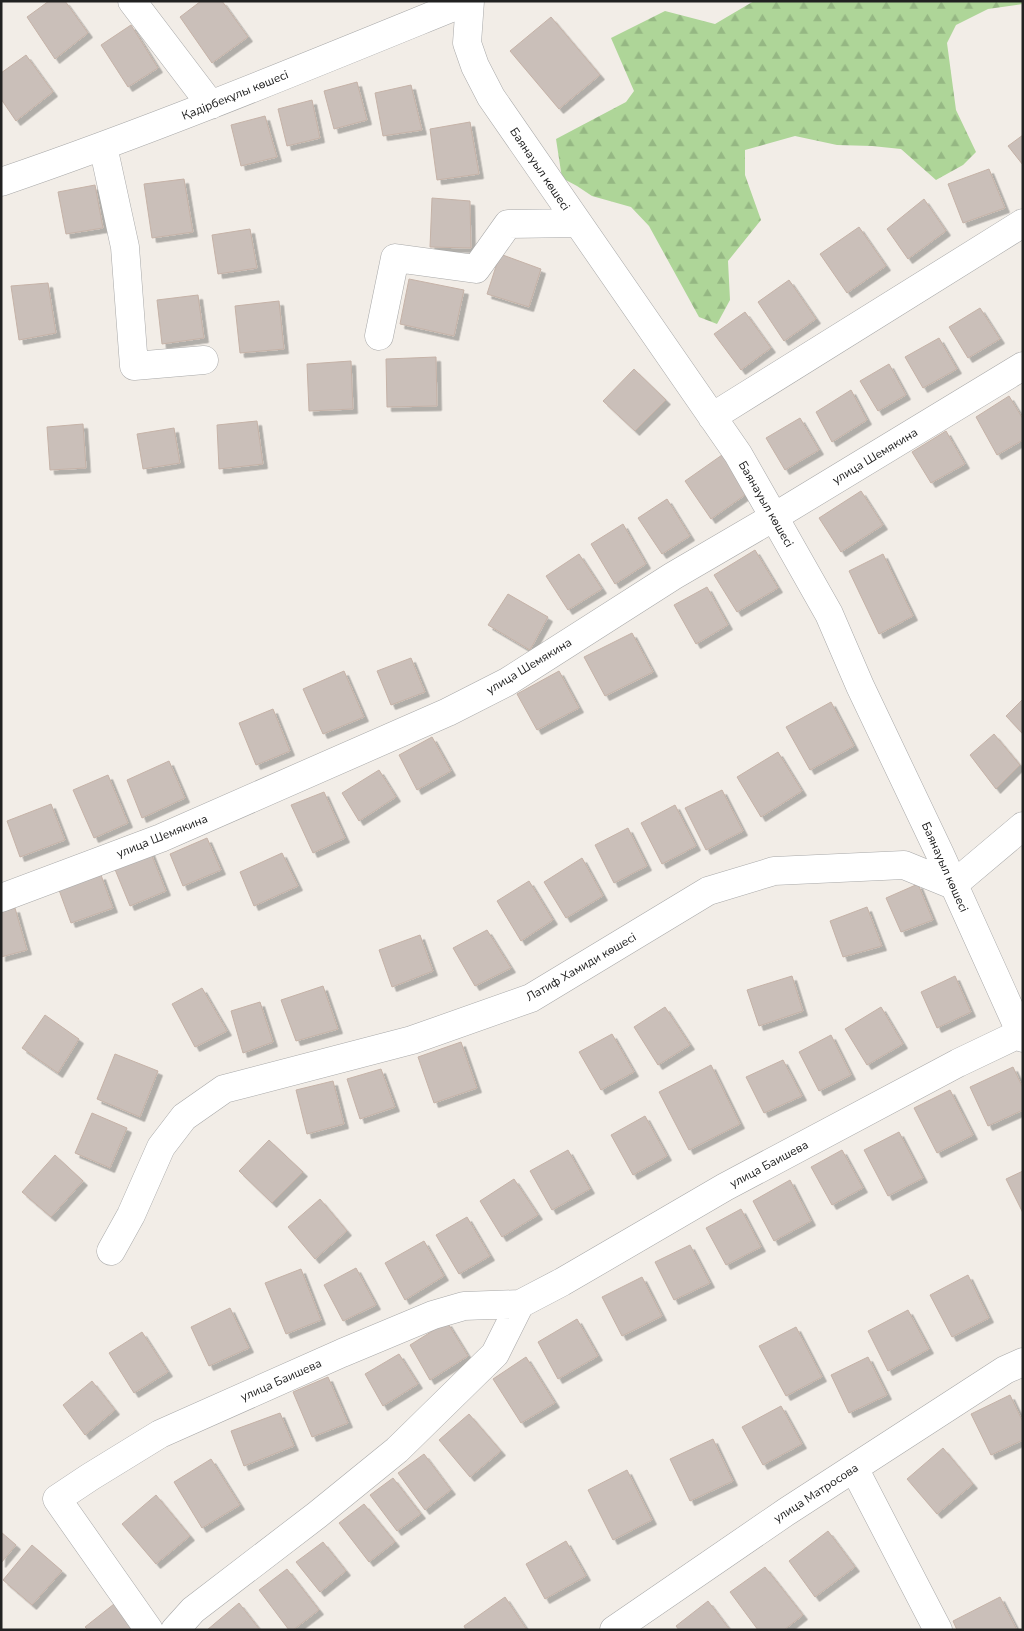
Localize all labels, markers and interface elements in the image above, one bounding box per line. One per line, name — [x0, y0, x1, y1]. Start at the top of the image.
street label: Қадірбекұлы көшесі — [179, 66, 291, 124]
street label: Баянауыл көшесі — [506, 124, 574, 214]
street label: улица Шемякина — [829, 424, 921, 488]
street label: Баянауыл көшесі — [735, 458, 797, 550]
street label: улица Шемякина — [483, 634, 575, 698]
street label: улица Шемякина — [114, 810, 210, 862]
street label: Баянауыл көшесі — [918, 819, 972, 915]
street label: Латиф Хамиди көшесі — [523, 929, 639, 1005]
street label: улица Баишева — [727, 1136, 811, 1192]
street label: улица Баишева — [238, 1355, 324, 1405]
street label: улица Матросова — [771, 1460, 861, 1526]

